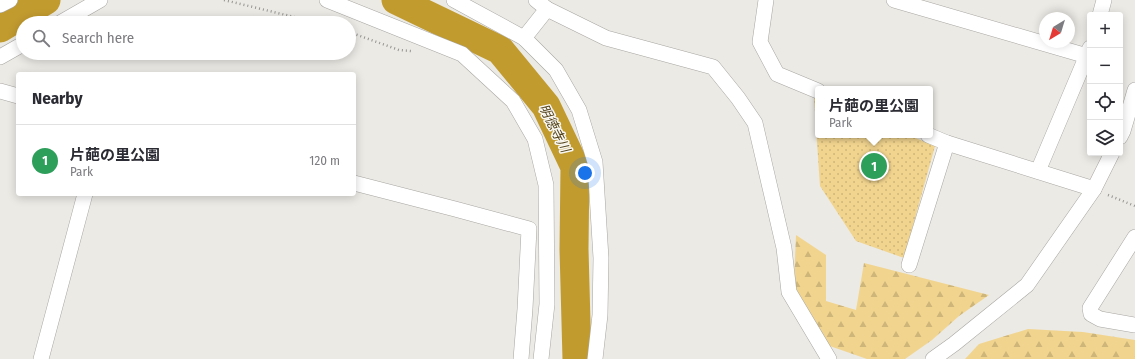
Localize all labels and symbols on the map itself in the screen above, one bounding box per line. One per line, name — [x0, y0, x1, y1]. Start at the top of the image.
north arrow — [1039, 12, 1075, 48]
water label: 明徳寺川 — [536, 102, 574, 157]
pin: 1 — [861, 151, 887, 181]
your location — [575, 163, 595, 183]

